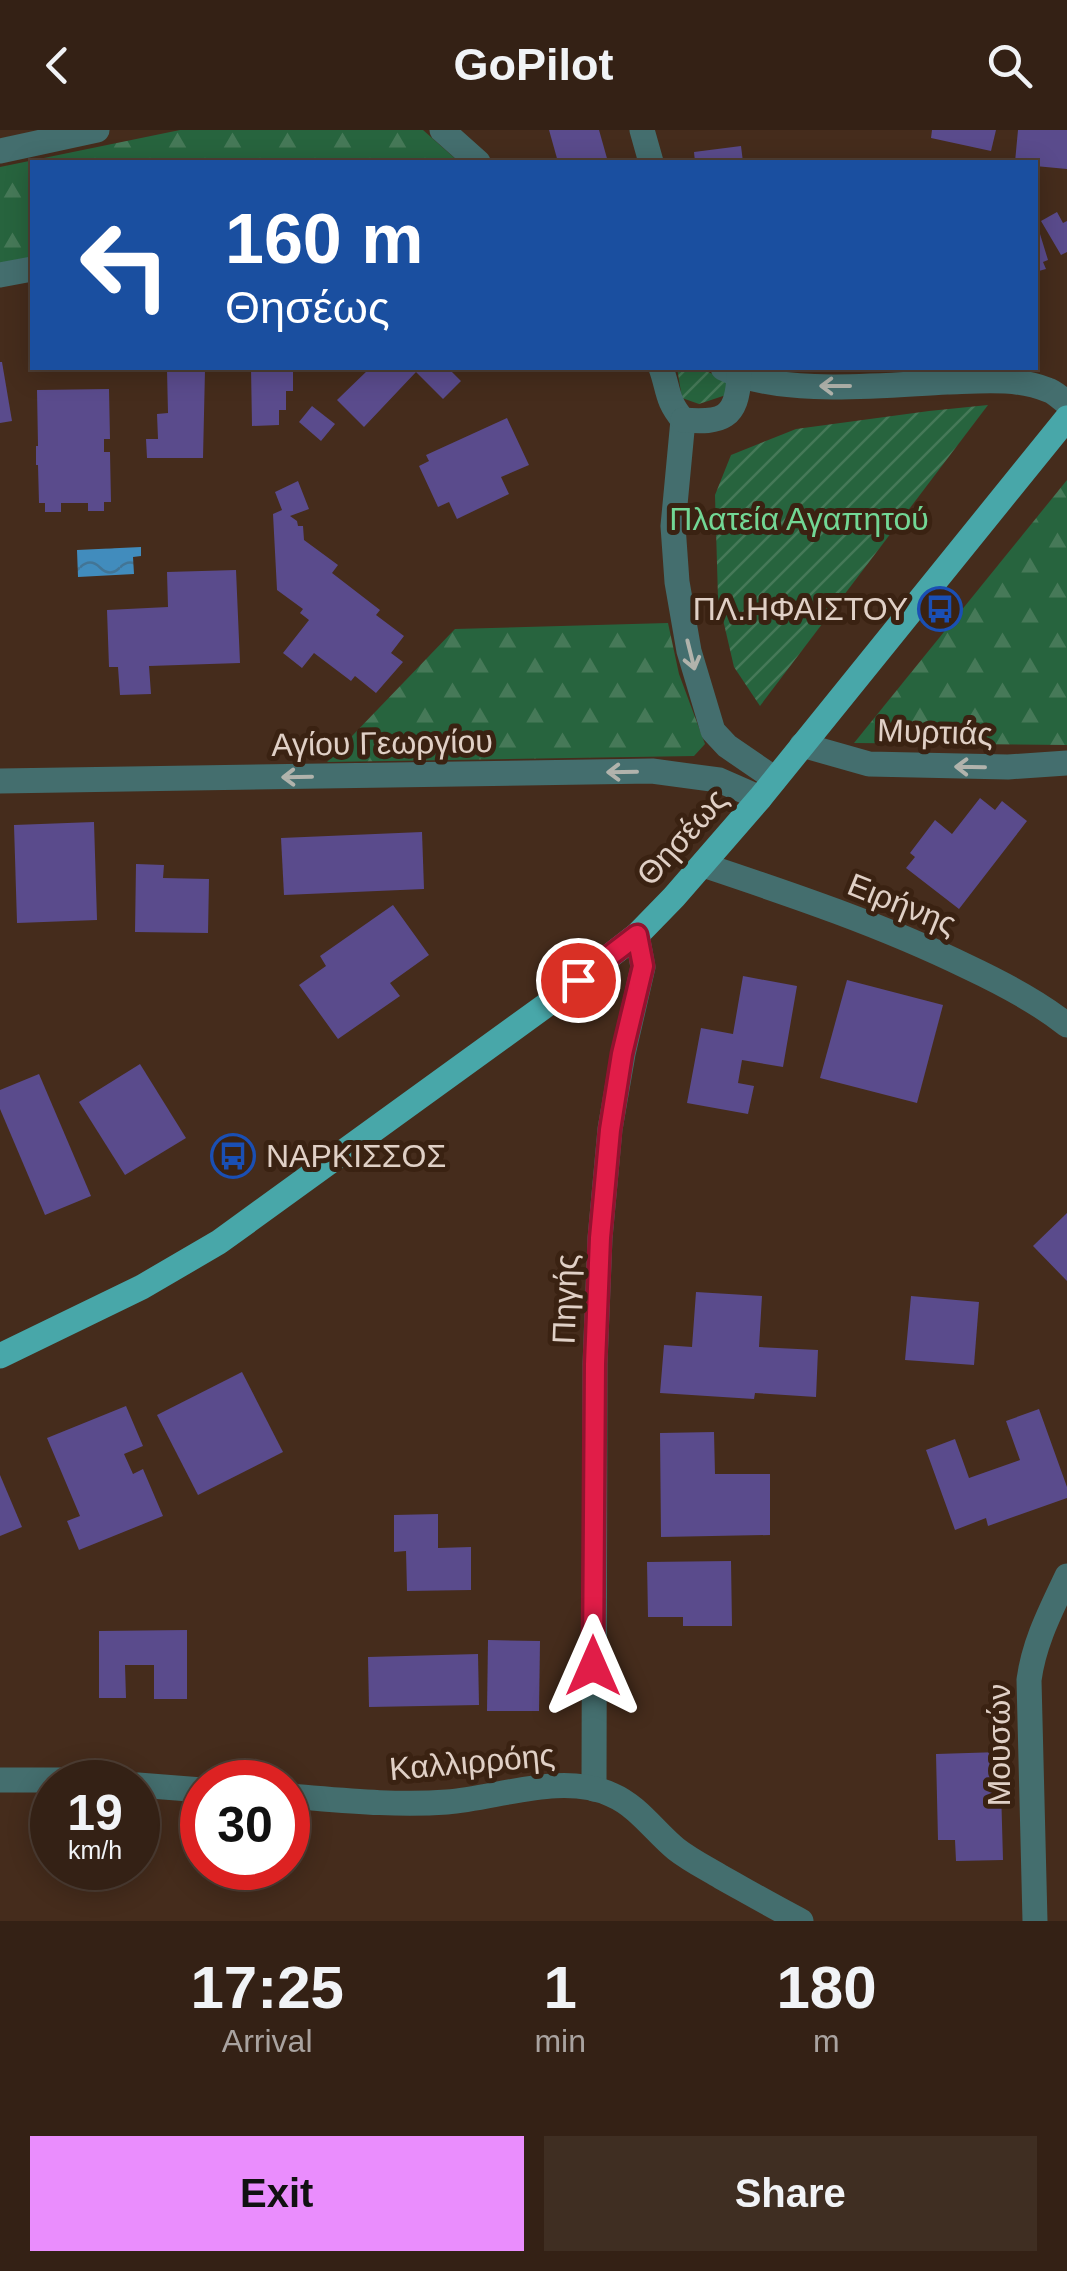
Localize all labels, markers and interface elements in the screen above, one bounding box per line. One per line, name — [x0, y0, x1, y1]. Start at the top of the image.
icon: back — [30, 38, 85, 93]
icon: search — [982, 38, 1037, 93]
text: GoPilot — [454, 39, 613, 90]
icon: left — [60, 200, 190, 330]
text: 160 m — [225, 200, 423, 278]
text: Θησέως — [225, 282, 390, 333]
one-way arrow — [820, 376, 852, 395]
park label: Πλατεία Αγαπητού — [669, 501, 929, 537]
bus stop icon: ΠΛ.ΗΦΑΙΣΤΟΥ — [917, 586, 963, 632]
place label: ΠΛ.ΗΦΑΙΣΤΟΥ — [693, 591, 908, 627]
one-way arrow — [683, 639, 702, 670]
street label: Μυρτιάς — [877, 712, 993, 752]
street label: Αγίου Γεωργίου — [271, 723, 493, 763]
one-way arrow — [954, 757, 986, 776]
one-way arrow — [606, 762, 638, 781]
one-way arrow — [282, 767, 314, 786]
street label: Θησέως — [629, 781, 735, 893]
street label: Ειρήνης — [843, 866, 961, 942]
pin — [536, 938, 621, 1023]
icon: arrive — [551, 953, 606, 1008]
bus stop icon: ΝΑΡΚΙΣΣΟΣ — [210, 1133, 256, 1179]
place label: ΝΑΡΚΙΣΣΟΣ — [266, 1138, 446, 1174]
street label: Πηγής — [545, 1253, 585, 1345]
position arrow — [541, 1614, 645, 1718]
street label: Μουσών — [981, 1684, 1017, 1806]
street label: Καλλιρρόης — [388, 1737, 556, 1787]
speed limit sign: 30 — [180, 1760, 310, 1890]
text: 19 — [67, 1785, 123, 1841]
text: km/h — [68, 1836, 122, 1864]
text: 17:25 — [190, 1954, 344, 2021]
text: 1 — [543, 1954, 577, 2021]
text: 180 — [776, 1954, 877, 2021]
text: Arrival — [222, 2023, 313, 2059]
text: min — [534, 2023, 586, 2059]
text: m — [813, 2023, 840, 2059]
button: Exit — [30, 2136, 524, 2251]
button: Share — [544, 2136, 1037, 2251]

